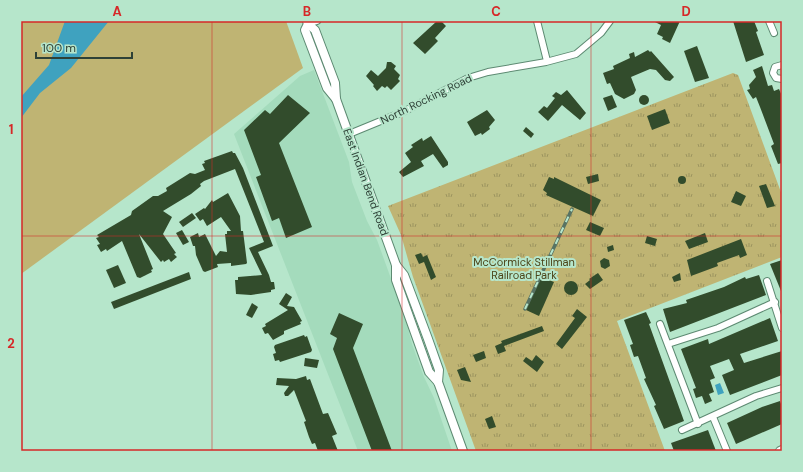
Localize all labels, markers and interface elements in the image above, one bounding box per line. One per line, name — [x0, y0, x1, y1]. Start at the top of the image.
text: A — [112, 3, 122, 20]
text: B — [303, 3, 311, 20]
text: C — [491, 3, 501, 20]
text: D — [681, 3, 691, 20]
scale bar — [36, 34, 132, 60]
text: 100 m — [42, 40, 76, 56]
street label: North Rocking Road — [378, 71, 474, 127]
text: 1 — [9, 121, 13, 138]
street label: East Indian Bend Road — [340, 127, 392, 238]
park label: McCormick Stillman Railroad Park — [473, 255, 575, 282]
text: 2 — [7, 335, 15, 352]

